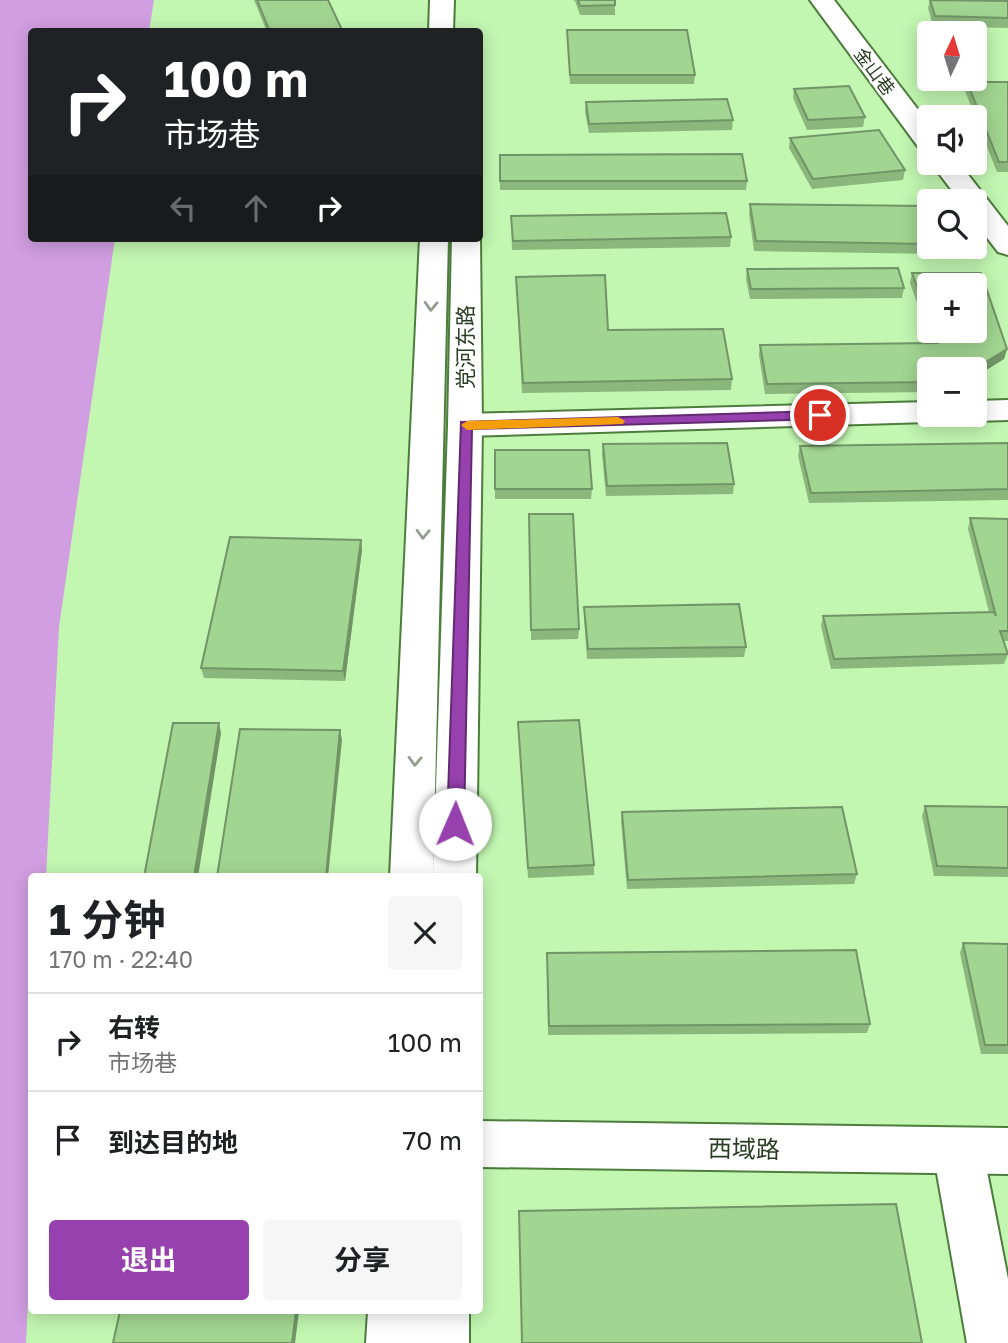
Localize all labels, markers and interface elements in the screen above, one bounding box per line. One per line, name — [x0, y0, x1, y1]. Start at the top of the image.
north arrow — [917, 21, 987, 91]
map controls — [917, 21, 987, 427]
street label: 金山巷 — [850, 43, 900, 99]
text: 100 m — [164, 49, 308, 108]
icon: right — [49, 56, 140, 147]
button: sound — [917, 105, 987, 175]
text: 市场巷 — [164, 115, 260, 153]
icon: left — [164, 189, 202, 227]
icon: ahead — [237, 189, 275, 227]
icon: right — [310, 189, 348, 227]
button: search — [917, 189, 987, 259]
button: + — [917, 273, 987, 343]
one-way arrow — [424, 301, 439, 312]
street label: 党河东路 — [452, 305, 478, 389]
button: − — [917, 357, 987, 427]
pin — [790, 385, 850, 445]
icon: arrive — [801, 396, 839, 434]
one-way arrow — [416, 528, 431, 539]
one-way arrow — [407, 756, 423, 767]
position arrow — [418, 787, 492, 861]
text: 1 分钟 — [49, 894, 165, 944]
button: close — [388, 896, 462, 970]
text: 170 m · 22:40 — [49, 945, 193, 973]
text: 右转 — [108, 1012, 160, 1043]
icon: right — [49, 1023, 87, 1061]
text: 100 m — [388, 1027, 462, 1058]
text: 市场巷 — [108, 1048, 177, 1076]
icon: arrive — [49, 1121, 87, 1159]
text: 70 m — [403, 1125, 462, 1156]
text: 到达目的地 — [108, 1127, 238, 1158]
street label: 西域路 — [708, 1133, 780, 1163]
button: 退出 — [49, 1220, 249, 1300]
button: 分享 — [263, 1220, 462, 1300]

